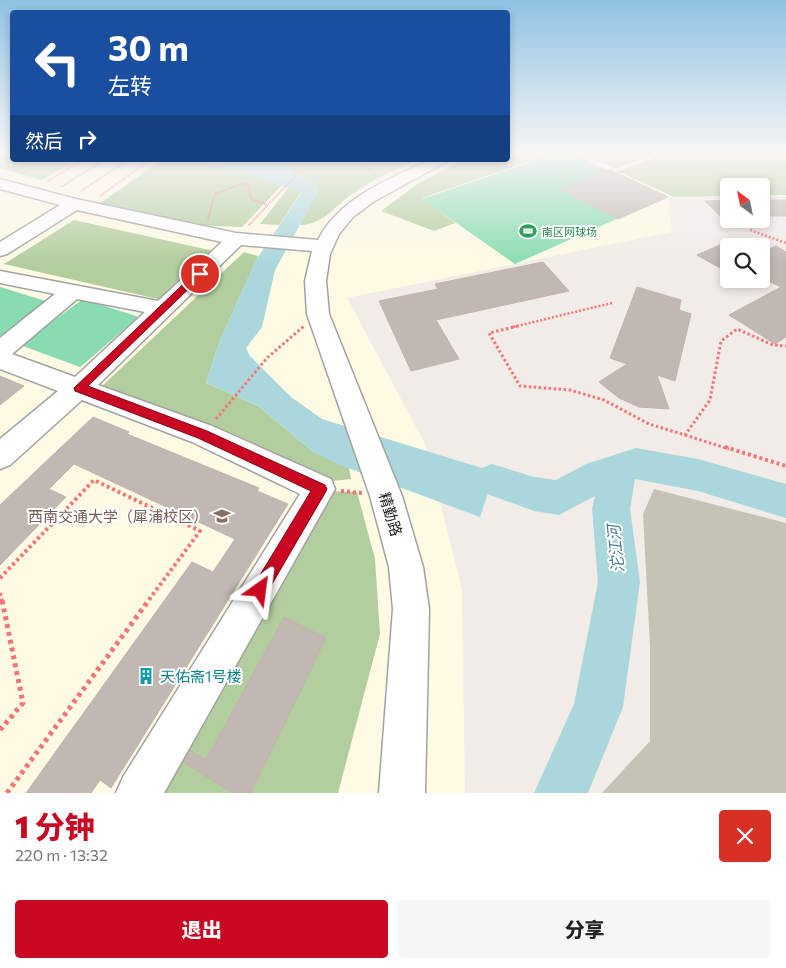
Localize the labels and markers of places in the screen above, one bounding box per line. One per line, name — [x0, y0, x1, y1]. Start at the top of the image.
sports icon: 南区网球场 — [518, 221, 538, 241]
place label: 南区网球场 — [542, 225, 597, 238]
pin — [179, 253, 221, 295]
school or university icon: 西南交通大学（犀浦校区） — [212, 506, 232, 526]
place label: 西南交通大学（犀浦校区） — [28, 507, 208, 525]
building icon: 天佑斋1号楼 — [136, 666, 156, 686]
place label: 天佑斋1号楼 — [160, 667, 241, 685]

